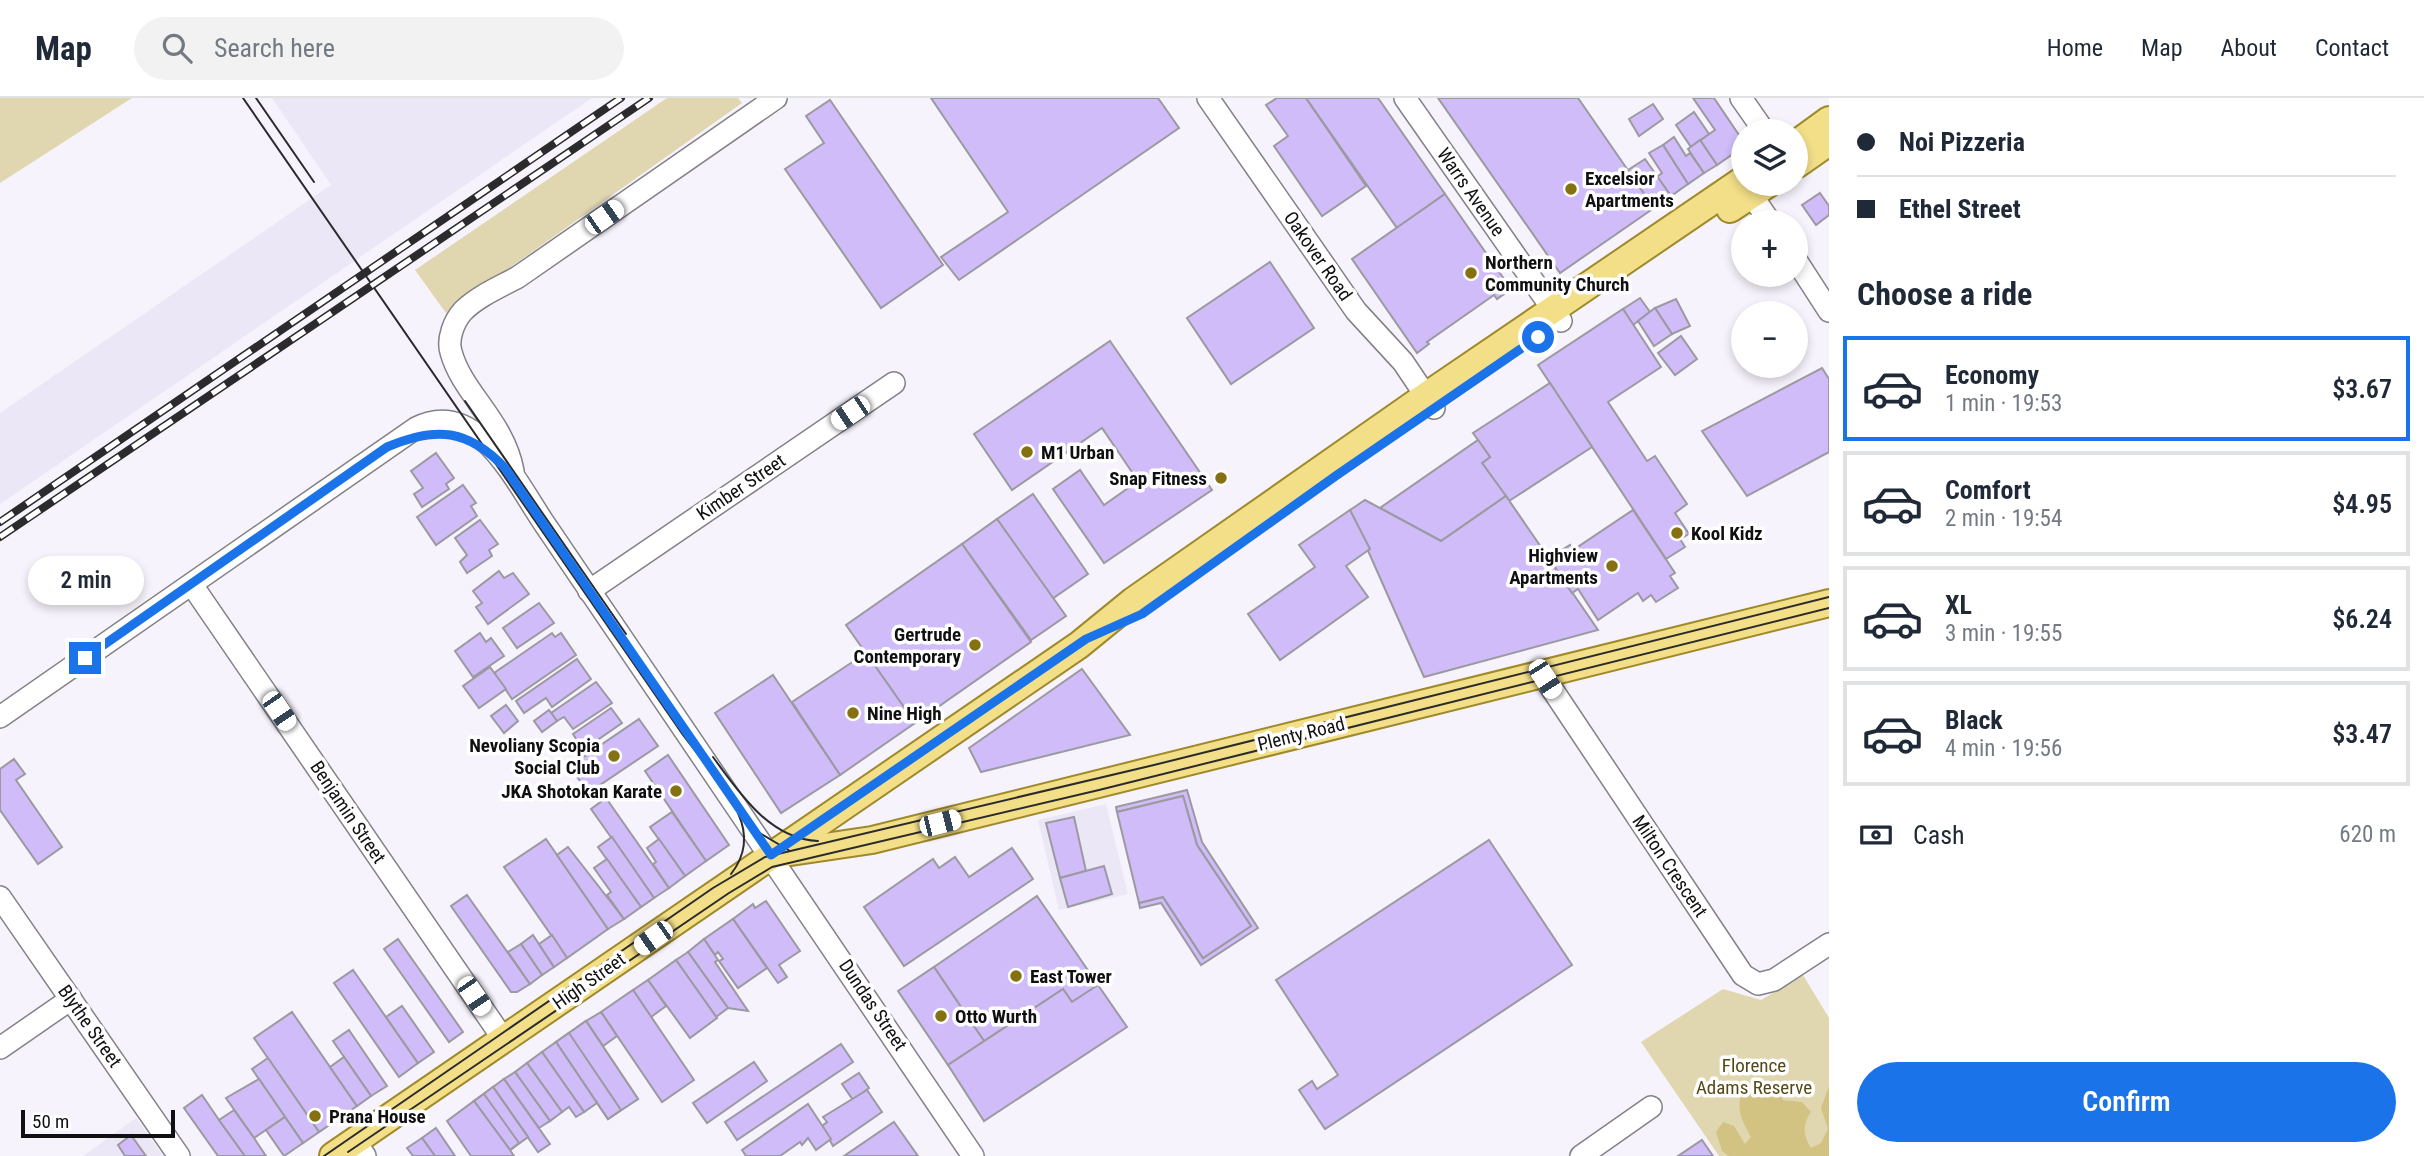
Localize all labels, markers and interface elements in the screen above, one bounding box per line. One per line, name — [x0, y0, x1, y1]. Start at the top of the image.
search box — [134, 17, 624, 80]
text: Map — [35, 29, 92, 68]
icon: search — [158, 29, 196, 67]
text: Search here — [214, 33, 335, 63]
text: Home — [2047, 34, 2103, 62]
text: Map — [2141, 34, 2183, 62]
text: About — [2221, 34, 2277, 62]
text: Contact — [2315, 34, 2389, 62]
map controls — [1731, 119, 1808, 378]
button: layers — [1731, 119, 1808, 196]
text: Noi Pizzeria — [1899, 127, 2025, 157]
street label: Warrs Avenue — [1432, 143, 1510, 241]
place label: Excelsior Apartments — [1585, 167, 1674, 212]
marker: Excelsior Apartments — [1563, 181, 1579, 197]
text: Ethel Street — [1899, 194, 2021, 224]
car — [581, 196, 628, 238]
street label: Oakover Road — [1279, 207, 1357, 305]
button: + — [1731, 210, 1808, 287]
place label: Northern Community Church — [1485, 251, 1629, 296]
marker: Northern Community Church — [1463, 265, 1479, 281]
text: Choose a ride — [1857, 275, 2032, 313]
button: − — [1731, 301, 1808, 378]
route start — [1522, 321, 1554, 353]
icon: car — [1861, 357, 1924, 420]
text: Economy — [1945, 360, 2039, 390]
text: $3.67 — [2332, 374, 2392, 404]
text: 1 min · 19:53 — [1945, 390, 2062, 417]
car — [827, 393, 874, 433]
place label: M1 Urban — [1041, 441, 1114, 464]
marker: M1 Urban — [1019, 444, 1035, 460]
street label: Kimber Street — [692, 449, 790, 525]
place label: Snap Fitness — [1109, 467, 1207, 490]
marker: Snap Fitness — [1213, 470, 1229, 486]
icon: car — [1861, 472, 1924, 535]
text: Comfort — [1945, 475, 2031, 505]
text: $4.95 — [2332, 489, 2392, 519]
text: 2 min · 19:54 — [1945, 505, 2062, 532]
place label: Kool Kidz — [1691, 522, 1763, 545]
marker: Kool Kidz — [1669, 525, 1685, 541]
place label: Highview Apartments — [1509, 544, 1598, 589]
callout: 2 min — [27, 556, 143, 606]
marker: Highview Apartments — [1604, 558, 1620, 574]
text: 2 min — [61, 567, 111, 594]
icon: car — [1861, 587, 1924, 650]
text: XL — [1945, 590, 1972, 620]
text: $6.24 — [2332, 604, 2392, 634]
text: 3 min · 19:55 — [1945, 620, 2062, 647]
place label: Gertrude Contemporary — [854, 623, 962, 668]
marker: Gertrude Contemporary — [967, 637, 983, 653]
route end — [69, 642, 101, 674]
car — [1525, 656, 1566, 702]
car — [259, 688, 300, 734]
place label: Nine High — [867, 702, 942, 725]
icon: car — [1861, 702, 1924, 765]
marker: Nine High — [845, 705, 861, 721]
text: Black — [1945, 705, 2003, 735]
street label: Plenty Road — [1255, 712, 1347, 756]
text: $3.47 — [2332, 719, 2392, 749]
place label: Nevoliany Scopia Social Club — [469, 734, 600, 779]
text: 4 min · 19:56 — [1945, 735, 2062, 762]
marker: Nevoliany Scopia Social Club — [606, 748, 622, 764]
street label: Benjamin Street — [305, 756, 391, 868]
place label: JKA Shotokan Karate — [501, 780, 662, 803]
marker: JKA Shotokan Karate — [668, 783, 684, 799]
car — [918, 808, 963, 838]
street label: Milton Crescent — [1627, 811, 1713, 921]
icon: cash — [1857, 816, 1895, 854]
text: Cash — [1913, 820, 1965, 850]
text: 620 m — [2339, 821, 2396, 848]
car — [630, 917, 677, 959]
street label: High Street — [548, 948, 630, 1014]
street label: Dundas Street — [834, 955, 912, 1055]
place label: East Tower — [1030, 965, 1112, 988]
marker: East Tower — [1008, 968, 1024, 984]
car — [454, 973, 495, 1019]
street label: Blythe Street — [53, 980, 127, 1072]
place label: Otto Wurth — [955, 1005, 1037, 1028]
marker: Otto Wurth — [933, 1008, 949, 1024]
park label: Florence Adams Reserve — [1696, 1054, 1812, 1099]
button: Confirm — [1857, 1062, 2396, 1142]
place label: Prana House — [329, 1105, 426, 1128]
scale bar — [21, 1107, 175, 1139]
marker: Prana House — [307, 1108, 323, 1124]
text: 50 m — [32, 1110, 69, 1133]

